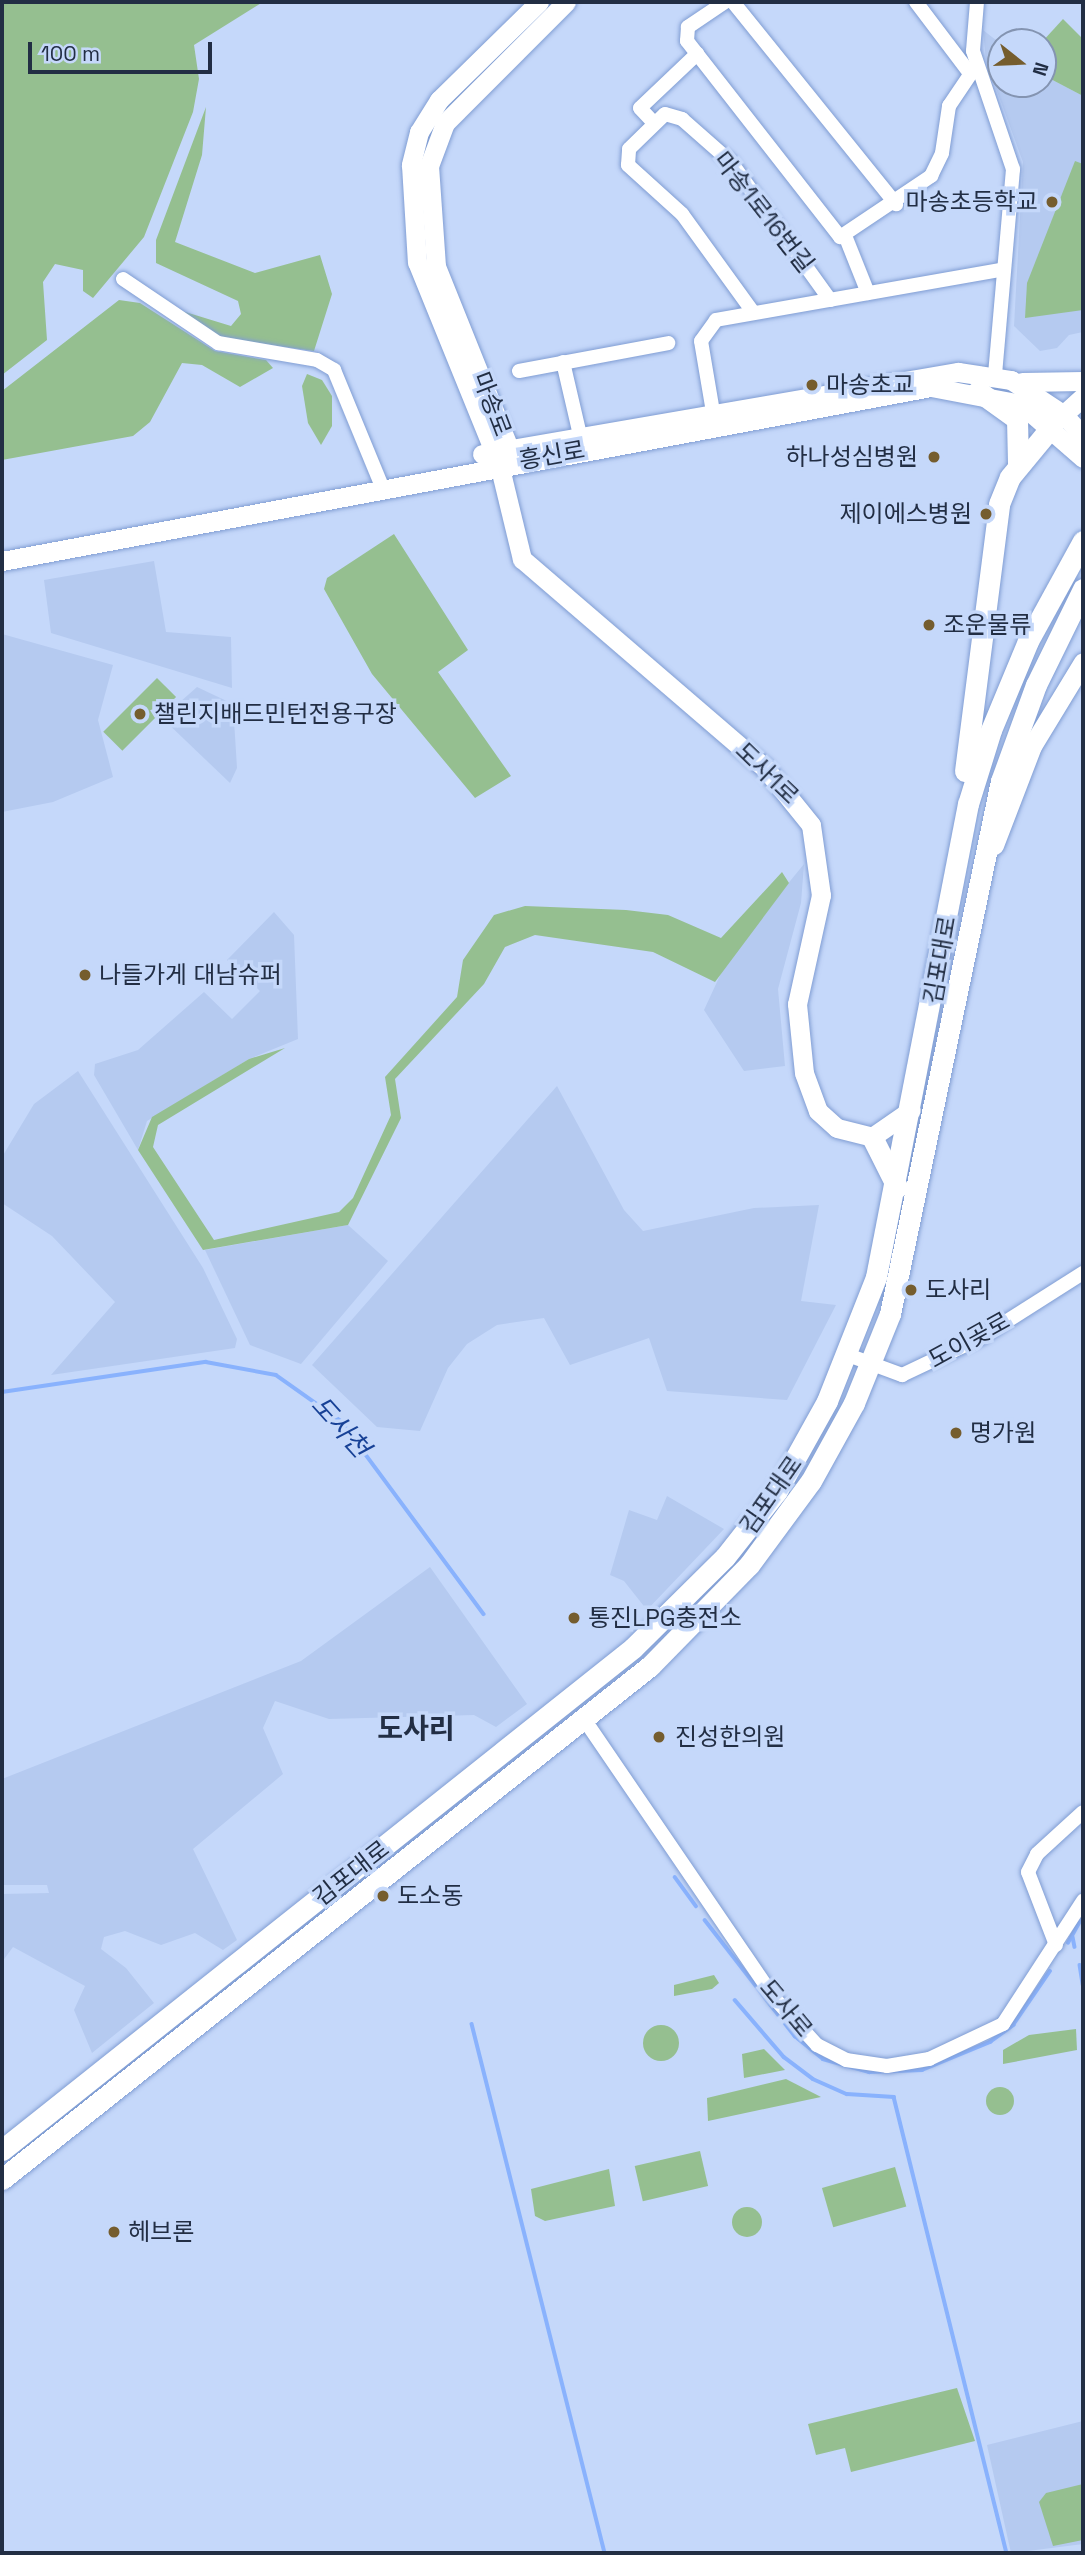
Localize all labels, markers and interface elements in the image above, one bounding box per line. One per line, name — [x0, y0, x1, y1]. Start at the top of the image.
scale bar — [32, 28, 215, 72]
north arrow — [987, 28, 1057, 98]
text: 100 m — [41, 40, 100, 67]
text: N — [1027, 59, 1054, 79]
street label: 마송1로16번길 — [708, 146, 820, 278]
place label: 마송초등학교 — [906, 188, 1038, 216]
marker: 마송초등학교 — [1044, 194, 1060, 210]
street label: 마송로 — [467, 368, 517, 440]
place label: 마송초교 — [826, 371, 914, 399]
marker: 마송초교 — [804, 377, 820, 393]
street label: 흥신로 — [517, 435, 587, 475]
place label: 하나성심병원 — [786, 443, 918, 471]
marker: 하나성심병원 — [924, 447, 944, 467]
place label: 제이에스병원 — [840, 500, 972, 528]
marker: 제이에스병원 — [978, 506, 994, 522]
place label: 조운물류 — [943, 611, 1031, 639]
marker: 조운물류 — [921, 617, 937, 633]
place label: 챌린지배드민턴전용구장 — [154, 700, 397, 728]
marker: 챌린지배드민턴전용구장 — [132, 706, 148, 722]
street label: 도사1로 — [730, 736, 804, 810]
street label: 김포대로 — [918, 914, 962, 1006]
place label: 나들가게 대남슈퍼 — [99, 961, 282, 989]
marker: 나들가게 대남슈퍼 — [77, 967, 93, 983]
place label: 도사리 — [925, 1276, 991, 1304]
marker: 도사리 — [903, 1282, 919, 1298]
street label: 도이곶로 — [923, 1306, 1015, 1374]
water label: 도사천 — [304, 1390, 376, 1464]
place label: 명가원 — [970, 1419, 1036, 1447]
marker: 명가원 — [948, 1425, 964, 1441]
street label: 김포대로 — [734, 1451, 808, 1539]
place label: 통진LPG충전소 — [588, 1604, 742, 1632]
marker: 통진LPG충전소 — [566, 1610, 582, 1626]
district label: 도사리 — [377, 1711, 455, 1745]
place label: 진성한의원 — [675, 1723, 785, 1751]
marker: 진성한의원 — [649, 1727, 669, 1747]
street label: 김포대로 — [307, 1834, 395, 1912]
place label: 도소동 — [397, 1882, 463, 1910]
marker: 도소동 — [375, 1888, 391, 1904]
street label: 도사로 — [754, 1973, 818, 2043]
place label: 헤브론 — [128, 2218, 194, 2246]
marker: 헤브론 — [106, 2224, 122, 2240]

